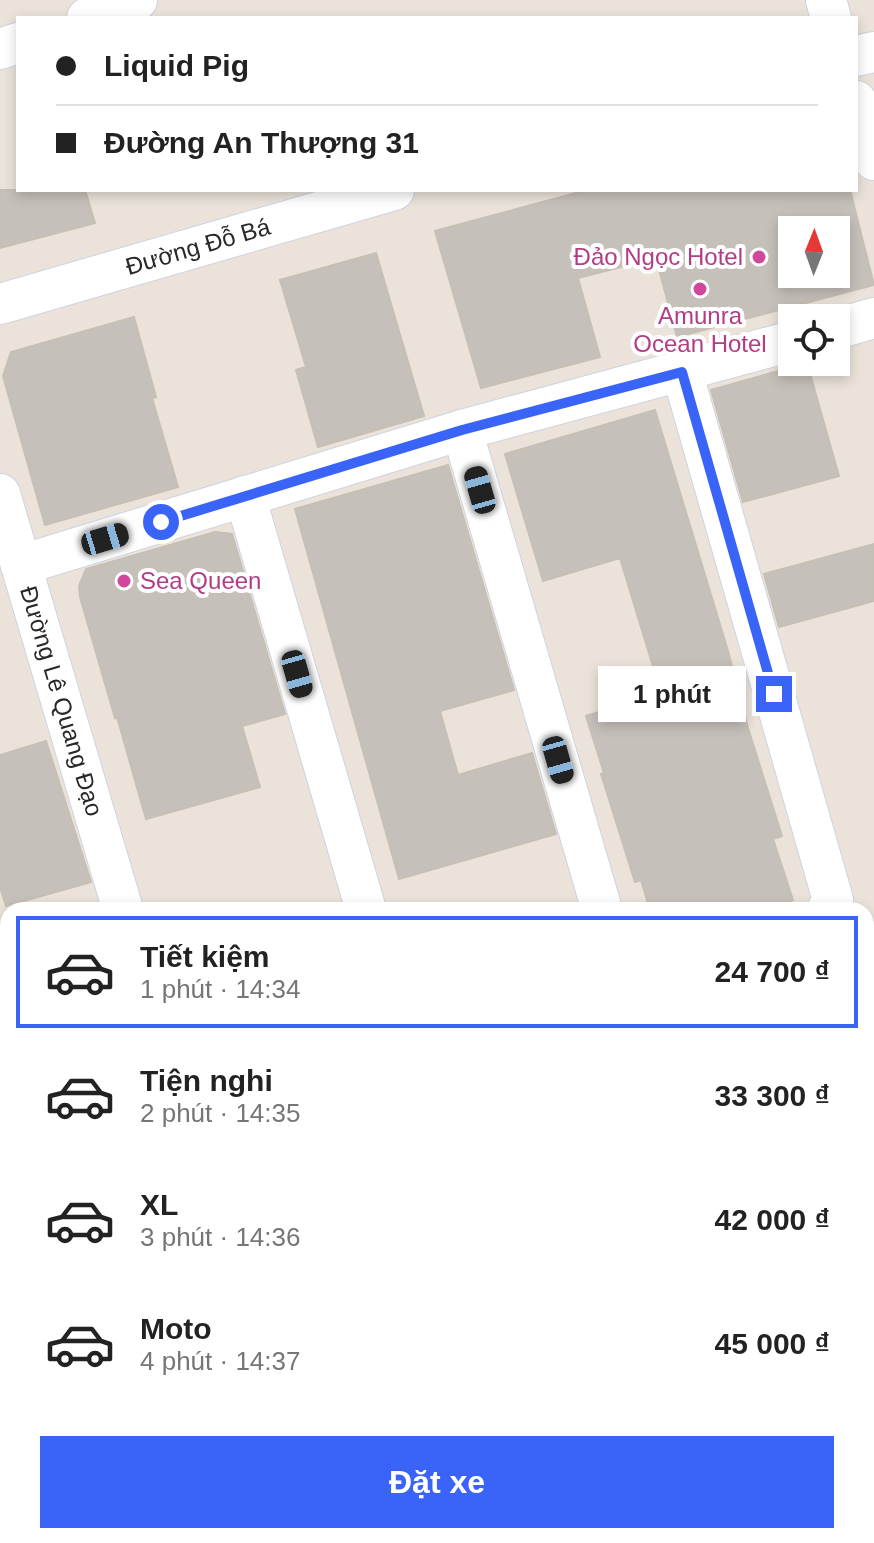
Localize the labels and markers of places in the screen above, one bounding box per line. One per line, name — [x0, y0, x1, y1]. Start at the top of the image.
place label: Đảo Ngọc Hotel — [574, 243, 743, 270]
marker: Đảo Ngọc Hotel — [750, 248, 768, 266]
marker: Amunra Ocean Hotel — [691, 280, 709, 298]
place label: Amunra Ocean Hotel — [633, 302, 767, 357]
place label: Sea Queen — [140, 567, 261, 594]
marker: Sea Queen — [115, 572, 133, 590]

